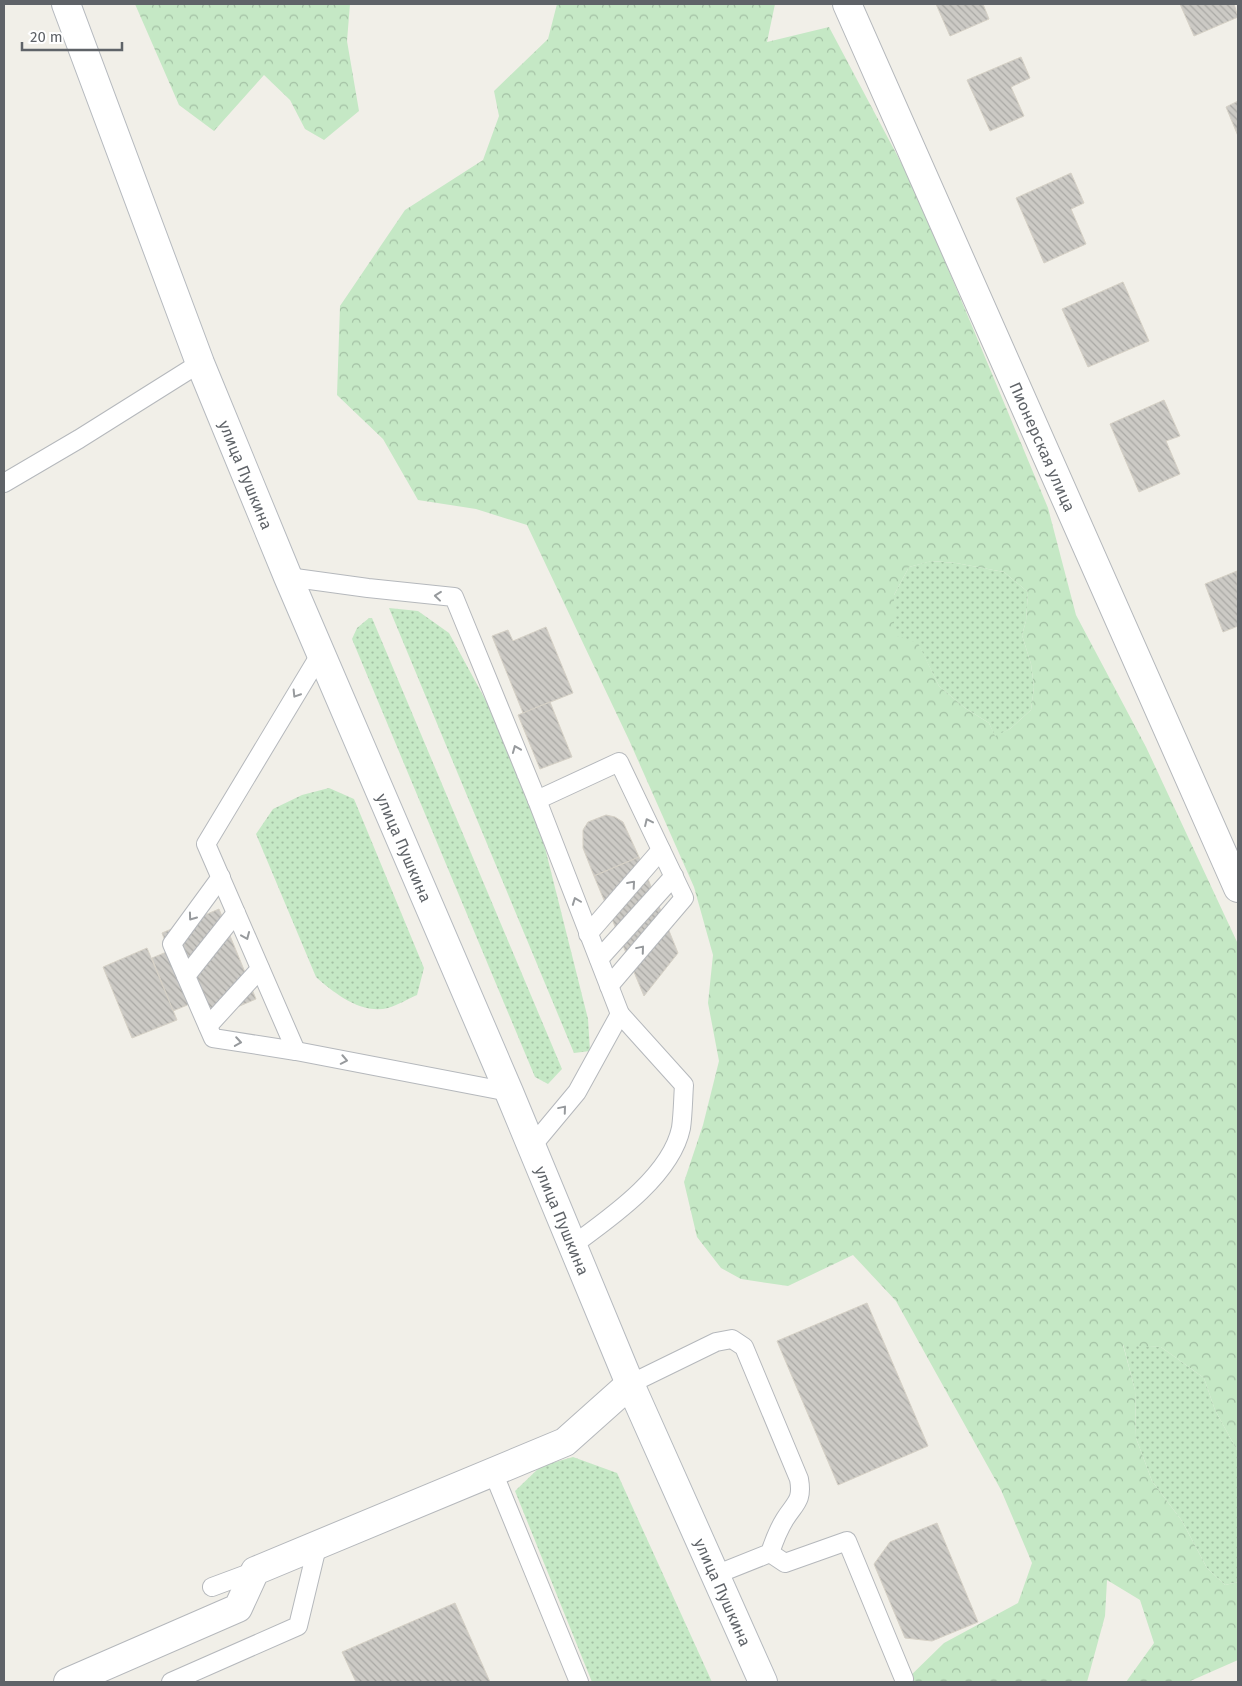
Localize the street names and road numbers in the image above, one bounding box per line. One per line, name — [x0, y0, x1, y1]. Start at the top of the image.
street label: Пионерская улица — [1005, 379, 1079, 515]
street label: улица Пушкина — [215, 417, 276, 532]
street label: улица Пушкина — [372, 791, 435, 905]
street label: улица Пушкина — [531, 1163, 593, 1278]
street label: улица Пушкина — [690, 1535, 755, 1649]

